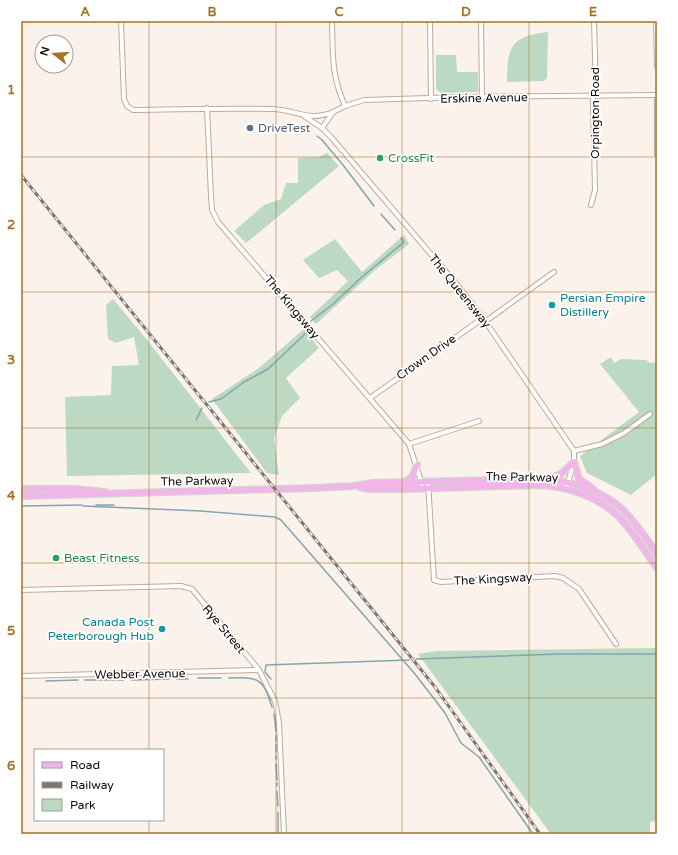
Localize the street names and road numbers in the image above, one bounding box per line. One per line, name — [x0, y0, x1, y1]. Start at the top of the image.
street label: Orpington Road — [588, 67, 602, 159]
street label: Erskine Avenue — [440, 90, 528, 106]
street label: The Queensway — [426, 251, 494, 331]
street label: The Kingsway — [261, 272, 323, 342]
street label: Crown Drive — [394, 331, 459, 383]
street label: The Parkway — [486, 469, 559, 485]
street label: The Parkway — [161, 473, 234, 489]
street label: The Kingsway — [453, 570, 533, 588]
street label: Rye Street — [200, 602, 249, 656]
street label: Webber Avenue — [94, 666, 186, 682]

